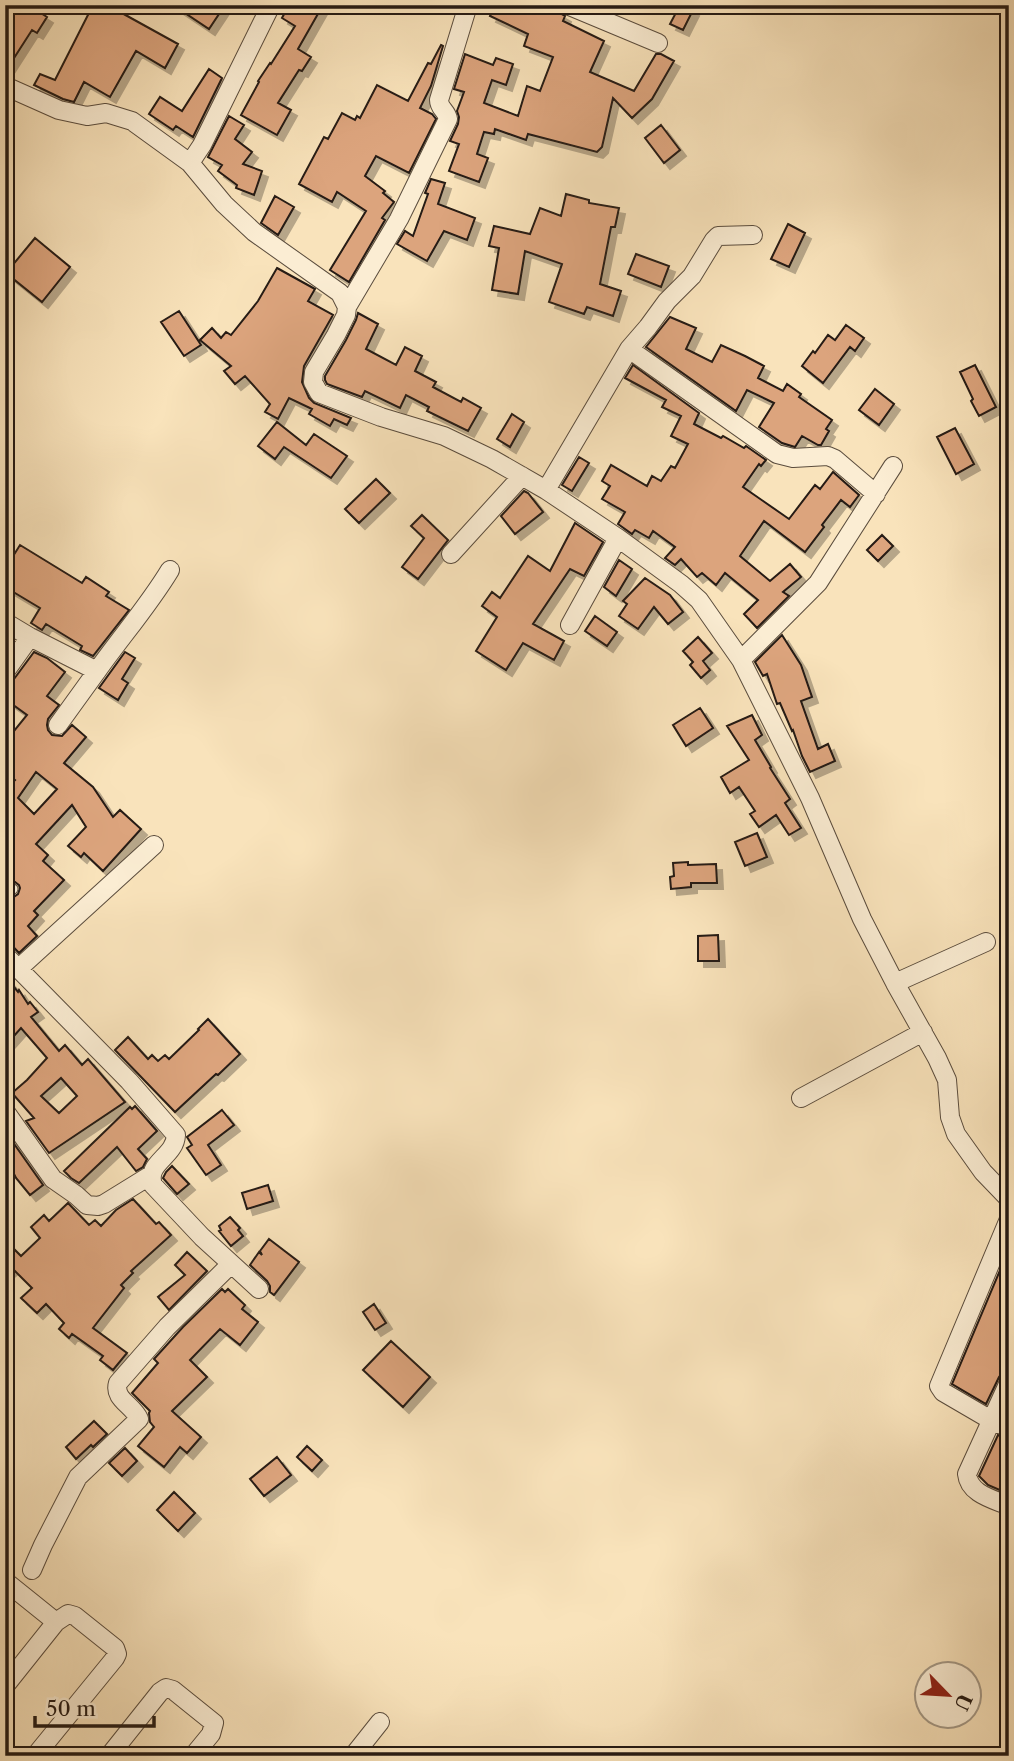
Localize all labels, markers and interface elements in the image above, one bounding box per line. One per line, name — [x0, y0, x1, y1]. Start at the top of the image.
north arrow — [912, 1660, 982, 1730]
scale bar — [35, 1684, 154, 1728]
text: U — [949, 1690, 977, 1714]
text: 50 m — [46, 1696, 96, 1721]

